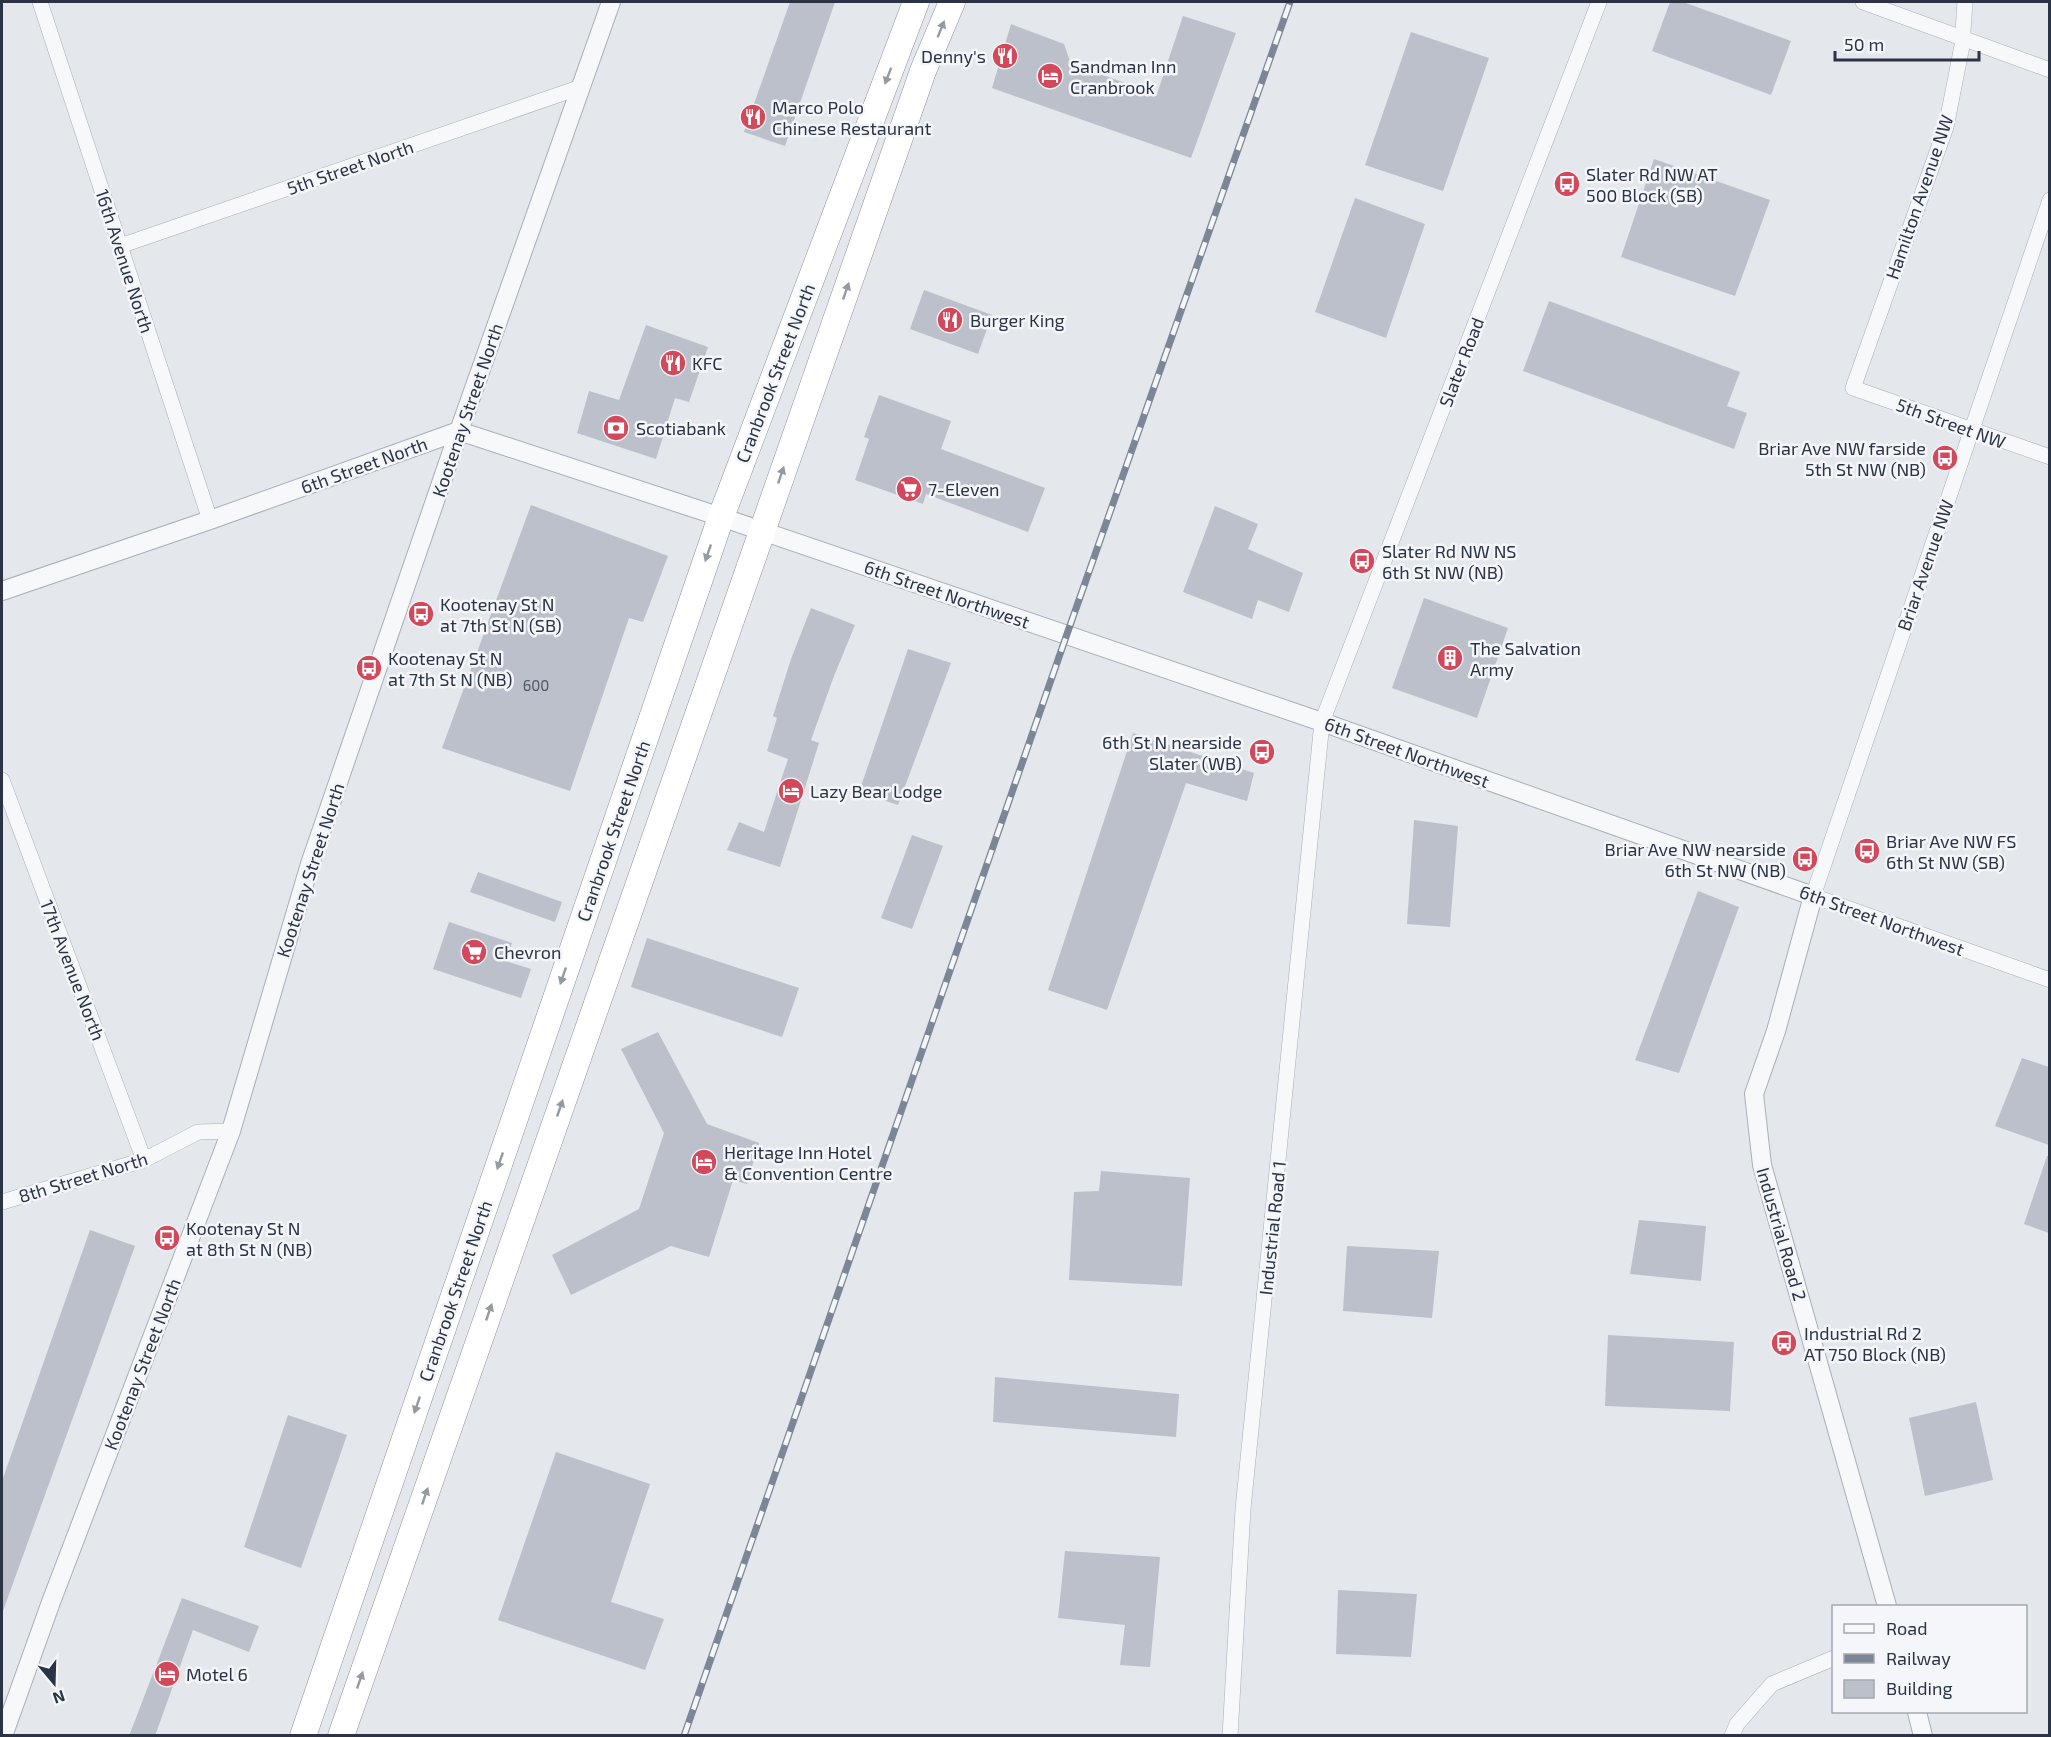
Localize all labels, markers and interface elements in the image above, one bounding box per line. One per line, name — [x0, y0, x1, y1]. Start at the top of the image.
one-way arrow — [936, 20, 946, 38]
scale bar — [1835, 24, 1979, 62]
text: 50 m — [1844, 33, 1884, 55]
restaurant icon: Denny's — [990, 41, 1020, 71]
place label: Denny's — [921, 45, 986, 67]
place label: Sandman Inn Cranbrook — [1070, 55, 1177, 98]
hotel icon: Sandman Inn Cranbrook — [1035, 61, 1065, 91]
one-way arrow — [883, 67, 892, 85]
place label: Marco Polo Chinese Restaurant — [772, 96, 932, 139]
restaurant icon: Marco Polo Chinese Restaurant — [738, 102, 768, 132]
street label: Hamilton Avenue NW — [1881, 112, 1957, 282]
street label: 5th Street North — [284, 135, 416, 199]
place label: Slater Rd NW AT 500 Block (SB) — [1586, 163, 1718, 206]
bus stop icon: Slater Rd NW AT 500 Block (SB) — [1552, 169, 1582, 199]
street label: 16th Avenue North — [91, 186, 159, 336]
street label: Cranbrook Street North — [731, 280, 819, 466]
one-way arrow — [841, 282, 851, 300]
restaurant icon: Burger King — [935, 305, 965, 335]
place label: Burger King — [970, 309, 1065, 331]
street label: Slater Road — [1434, 314, 1488, 410]
street label: Kootenay Street North — [427, 320, 507, 500]
restaurant icon: KFC — [658, 348, 688, 378]
place label: KFC — [692, 352, 722, 374]
street label: 5th Street NW — [1893, 393, 2009, 453]
bank icon: Scotiabank — [601, 413, 631, 443]
place label: Scotiabank — [636, 417, 726, 439]
street label: 6th Street North — [298, 432, 430, 498]
place label: Briar Ave NW farside 5th St NW (NB) — [1758, 437, 1926, 480]
bus stop icon: Briar Ave NW farside 5th St NW (NB) — [1930, 443, 1960, 473]
one-way arrow — [776, 466, 786, 484]
supermarket icon: 7-Eleven — [894, 474, 924, 504]
place label: 7-Eleven — [928, 478, 1000, 500]
street label: Briar Avenue NW — [1892, 497, 1958, 633]
place label: Slater Rd NW NS 6th St NW (NB) — [1382, 540, 1516, 583]
one-way arrow — [703, 545, 712, 563]
bus stop icon: Slater Rd NW NS 6th St NW (NB) — [1347, 546, 1377, 576]
street label: 6th Street Northwest — [861, 555, 1033, 633]
place label: Kootenay St N at 7th St N (SB) — [440, 593, 562, 636]
bus stop icon: Kootenay St N at 7th St N (SB) — [406, 599, 436, 629]
place label: The Salvation Army — [1470, 637, 1581, 680]
building icon: The Salvation Army — [1435, 643, 1465, 673]
place label: Kootenay St N at 7th St N (NB) — [388, 647, 512, 690]
bus stop icon: Kootenay St N at 7th St N (NB) — [354, 653, 384, 683]
house number: 600 — [523, 676, 549, 694]
street label: 6th Street Northwest — [1322, 712, 1492, 792]
place label: 6th St N nearside Slater (WB) — [1102, 731, 1242, 774]
bus stop icon: 6th St N nearside Slater (WB) — [1247, 737, 1277, 767]
street label: Cranbrook Street North — [572, 738, 654, 924]
hotel icon: Lazy Bear Lodge — [776, 776, 806, 806]
street label: Kootenay Street North — [271, 780, 349, 960]
place label: Lazy Bear Lodge — [810, 780, 942, 802]
place label: Briar Ave NW FS 6th St NW (SB) — [1886, 830, 2016, 873]
bus stop icon: Briar Ave NW FS 6th St NW (SB) — [1852, 836, 1882, 866]
place label: Briar Ave NW nearside 6th St NW (NB) — [1605, 838, 1786, 881]
bus stop icon: Briar Ave NW nearside 6th St NW (NB) — [1790, 844, 1820, 874]
street label: 6th Street Northwest — [1797, 880, 1967, 960]
street label: 17th Avenue North — [36, 896, 110, 1044]
supermarket icon: Chevron — [459, 937, 489, 967]
place label: Chevron — [494, 941, 562, 963]
one-way arrow — [558, 967, 568, 985]
one-way arrow — [556, 1099, 566, 1117]
place label: Heritage Inn Hotel & Convention Centre — [724, 1141, 892, 1184]
street label: 8th Street North — [16, 1147, 150, 1207]
hotel icon: Heritage Inn Hotel & Convention Centre — [689, 1147, 719, 1177]
one-way arrow — [495, 1152, 504, 1170]
street label: Industrial Road 1 — [1254, 1160, 1290, 1296]
street label: Industrial Road 2 — [1752, 1165, 1812, 1303]
street label: Cranbrook Street North — [414, 1198, 496, 1384]
place label: Kootenay St N at 8th St N (NB) — [186, 1217, 312, 1260]
bus stop icon: Kootenay St N at 8th St N (NB) — [152, 1223, 182, 1253]
street label: Kootenay Street North — [99, 1275, 185, 1453]
one-way arrow — [485, 1303, 495, 1321]
place label: Industrial Rd 2 AT 750 Block (NB) — [1804, 1322, 1946, 1365]
bus stop icon: Industrial Rd 2 AT 750 Block (NB) — [1769, 1328, 1799, 1358]
one-way arrow — [411, 1396, 421, 1414]
one-way arrow — [420, 1487, 430, 1505]
legend — [1832, 1605, 2027, 1713]
text: Road — [1886, 1617, 1927, 1639]
text: Railway — [1886, 1647, 1951, 1669]
north arrow — [24, 1653, 84, 1713]
hotel icon: Motel 6 — [152, 1659, 182, 1689]
place label: Motel 6 — [186, 1663, 248, 1685]
one-way arrow — [356, 1671, 366, 1689]
text: Building — [1886, 1677, 1953, 1699]
text: N — [50, 1687, 68, 1709]

